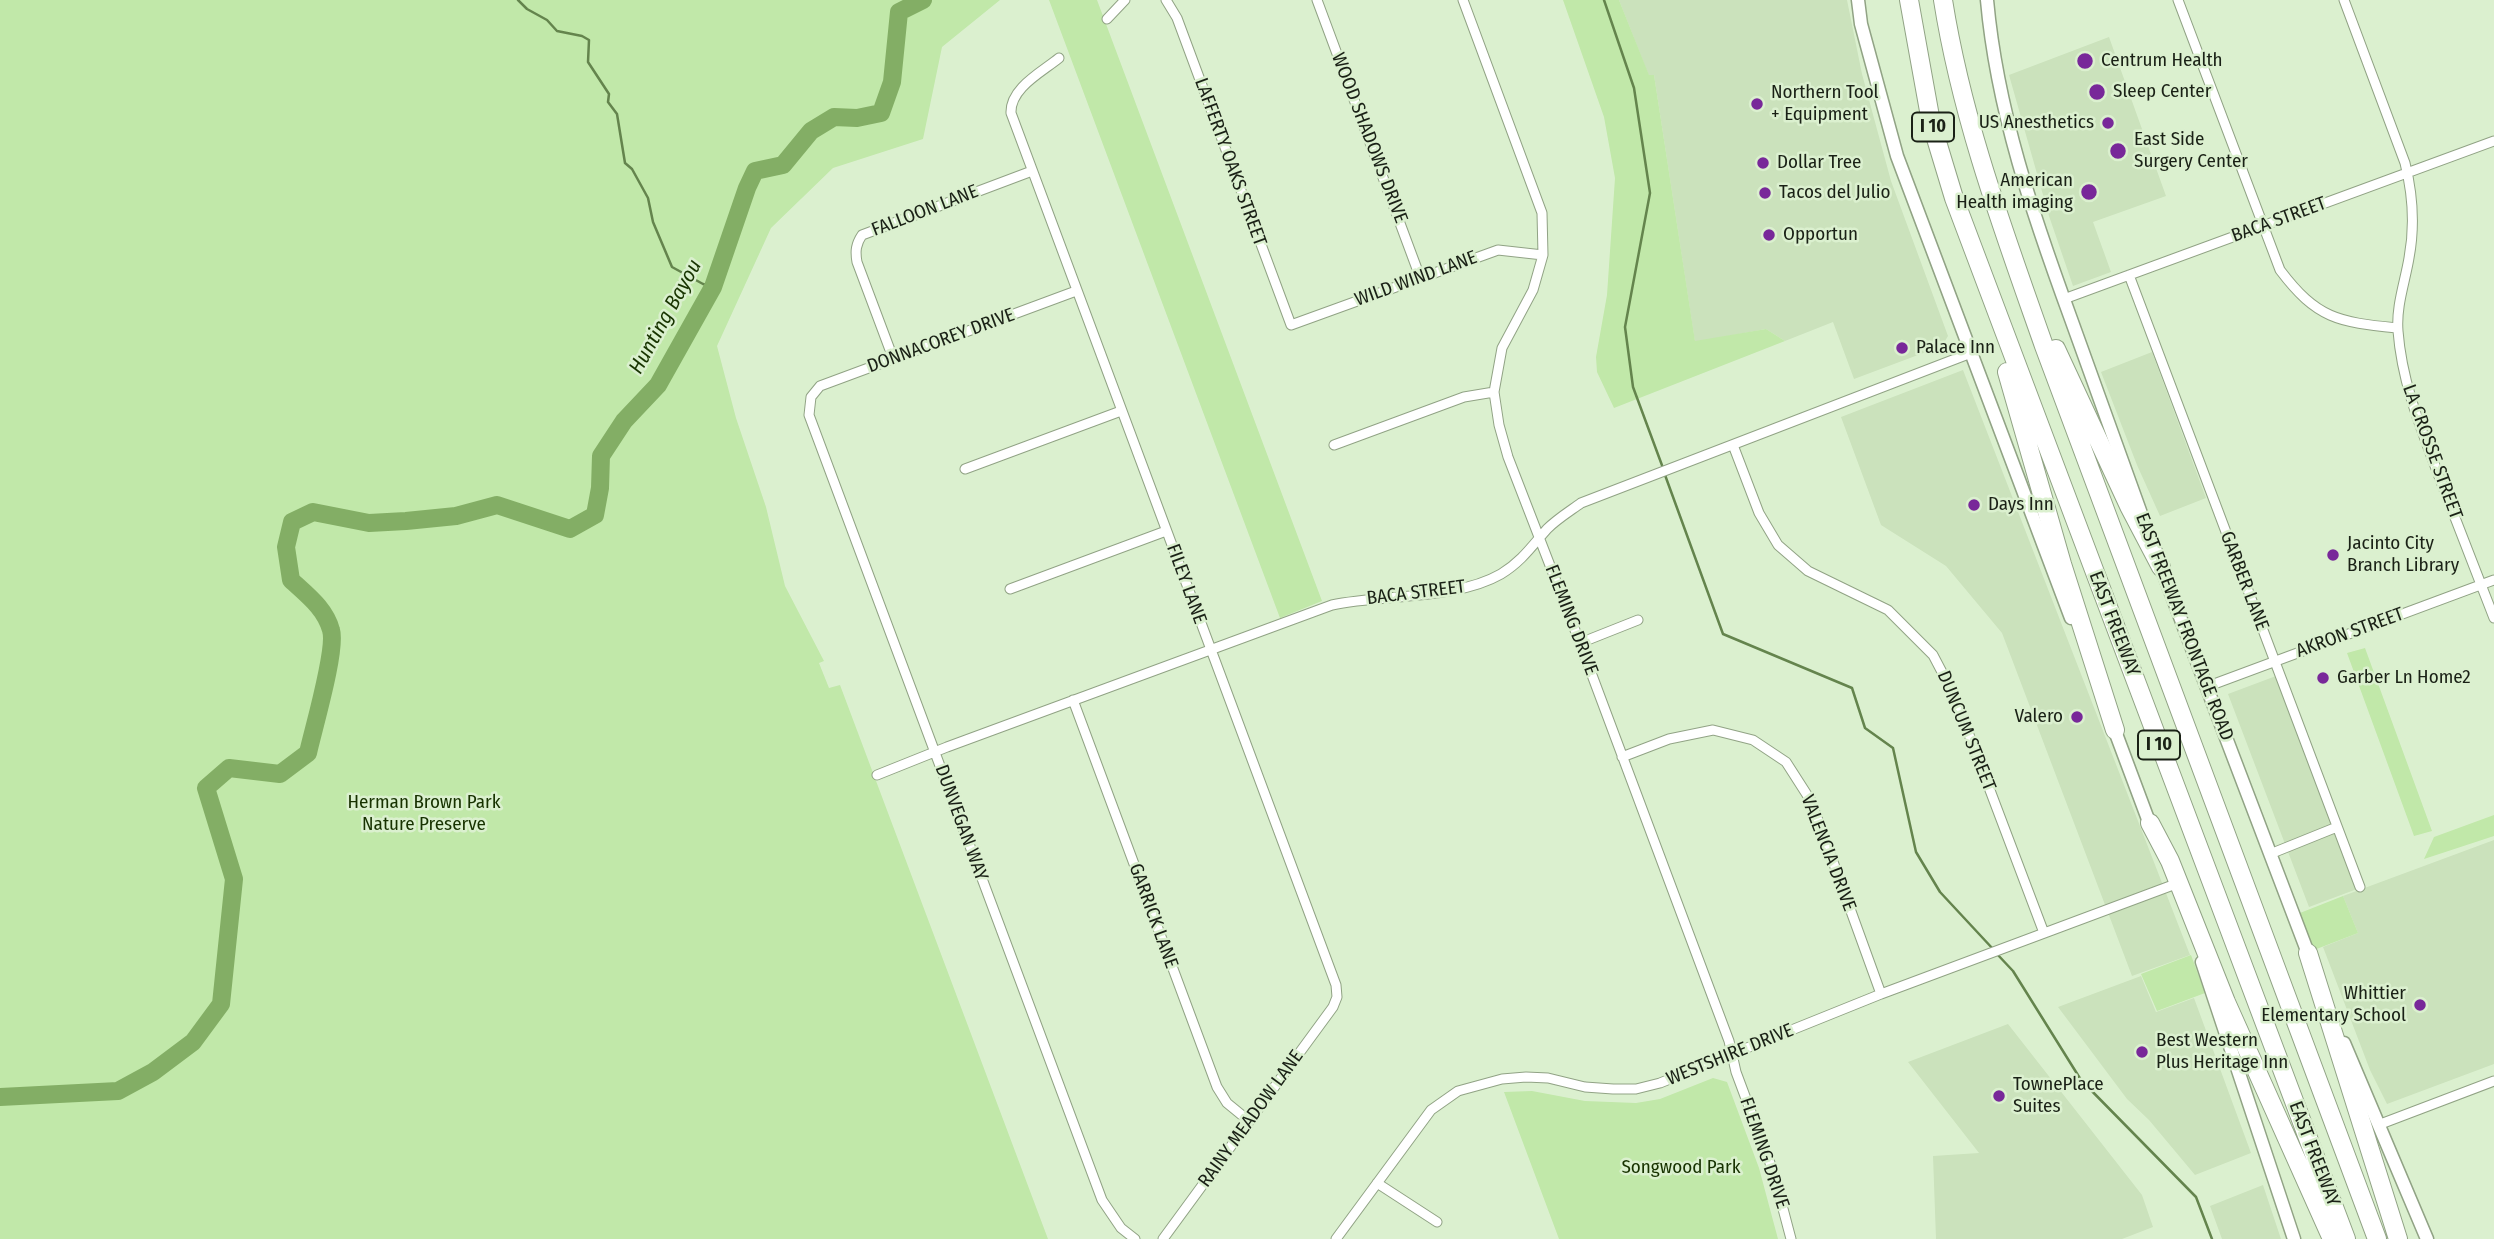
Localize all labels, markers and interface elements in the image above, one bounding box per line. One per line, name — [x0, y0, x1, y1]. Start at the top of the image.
street label: WOOD SHADOWS DRIVE — [1326, 50, 1412, 226]
place label: Centrum Health — [2101, 50, 2223, 72]
marker: Centrum Health — [2075, 51, 2095, 71]
street label: LAFFERTY OAKS STREET — [1189, 75, 1271, 249]
place label: Sleep Center — [2113, 81, 2211, 103]
place label: Northern Tool + Equipment — [1771, 82, 1879, 126]
marker: Sleep Center — [2087, 82, 2107, 102]
marker: Northern Tool + Equipment — [1749, 96, 1765, 112]
road number: I 10 — [1912, 112, 1954, 142]
place label: US Anesthetics — [1979, 112, 2094, 134]
marker: US Anesthetics — [2100, 115, 2116, 131]
place label: East Side Surgery Center — [2134, 129, 2248, 173]
marker: East Side Surgery Center — [2108, 141, 2128, 161]
place label: Dollar Tree — [1777, 152, 1861, 174]
marker: Dollar Tree — [1755, 155, 1771, 171]
place label: American Health imaging — [1956, 170, 2073, 214]
street label: FALLOON LANE — [869, 180, 981, 242]
place label: Tacos del Julio — [1779, 182, 1890, 204]
marker: American Health imaging — [2079, 182, 2099, 202]
marker: Tacos del Julio — [1757, 185, 1773, 201]
street label: BACA STREET — [2229, 192, 2329, 248]
place label: Opportun — [1783, 224, 1858, 246]
marker: Opportun — [1761, 227, 1777, 243]
street label: WILD WIND LANE — [1352, 246, 1480, 312]
water label: Hunting Bayou — [624, 255, 708, 379]
street label: DONNACOREY DRIVE — [864, 304, 1018, 378]
place label: Palace Inn — [1916, 337, 1995, 359]
marker: Palace Inn — [1894, 340, 1910, 356]
street label: LA CROSSE STREET — [2397, 382, 2467, 522]
place label: Days Inn — [1988, 494, 2054, 516]
marker: Days Inn — [1966, 497, 1982, 513]
street label: EAST FREEWAY FRONTAGE ROAD — [2130, 510, 2238, 744]
street label: GARBER LANE — [2215, 528, 2273, 634]
place label: Jacinto City Branch Library — [2347, 533, 2459, 577]
street label: FILEY LANE — [1161, 541, 1211, 627]
marker: Jacinto City Branch Library — [2325, 547, 2341, 563]
street label: FLEMING DRIVE — [1540, 562, 1602, 678]
street label: EAST FREEWAY — [2084, 568, 2144, 680]
street label: BACA STREET — [1365, 576, 1467, 610]
street label: AKRON STREET — [2293, 603, 2407, 663]
place label: Garber Ln Home2 — [2337, 667, 2471, 689]
street label: DUNCUM STREET — [1932, 668, 2000, 794]
marker: Garber Ln Home2 — [2315, 670, 2331, 686]
place label: Valero — [2015, 706, 2063, 728]
marker: Valero — [2069, 709, 2085, 725]
road number: I 10 — [2138, 730, 2180, 760]
street label: DUNVEGAN WAY — [929, 762, 993, 884]
park label: Herman Brown Park Nature Preserve — [347, 792, 501, 836]
street label: VALENCIA DRIVE — [1795, 792, 1861, 914]
street label: GARRICK LANE — [1124, 861, 1182, 971]
place label: Whittier Elementary School — [2261, 983, 2406, 1027]
marker: Whittier Elementary School — [2412, 997, 2428, 1013]
street label: WESTSHIRE DRIVE — [1663, 1019, 1797, 1091]
place label: Best Western Plus Heritage Inn — [2156, 1030, 2288, 1074]
marker: Best Western Plus Heritage Inn — [2134, 1044, 2150, 1060]
street label: RAINY MEADOW LANE — [1194, 1046, 1308, 1192]
place label: TownePlace Suites — [2013, 1074, 2104, 1118]
marker: TownePlace Suites — [1991, 1088, 2007, 1104]
street label: FLEMING DRIVE — [1734, 1094, 1794, 1212]
street label: EAST FREEWAY — [2284, 1098, 2344, 1210]
park label: Songwood Park — [1621, 1157, 1741, 1179]

